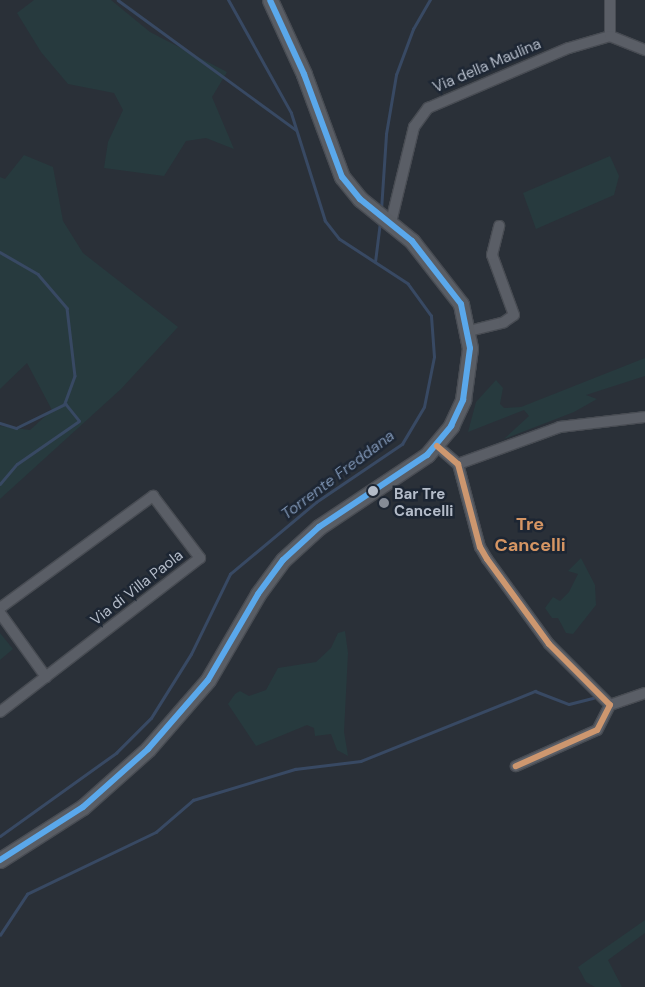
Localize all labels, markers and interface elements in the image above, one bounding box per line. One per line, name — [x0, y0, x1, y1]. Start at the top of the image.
street label: Via della Maulina — [430, 35, 544, 97]
water label: Torrente Freddana — [278, 426, 398, 524]
place label: Bar Tre Cancelli — [394, 485, 453, 520]
unlabelled marker — [368, 486, 378, 496]
marker: Bar Tre Cancelli — [378, 497, 390, 509]
district label: Tre Cancelli — [494, 514, 566, 556]
street label: Via di Villa Paola — [87, 546, 187, 630]

